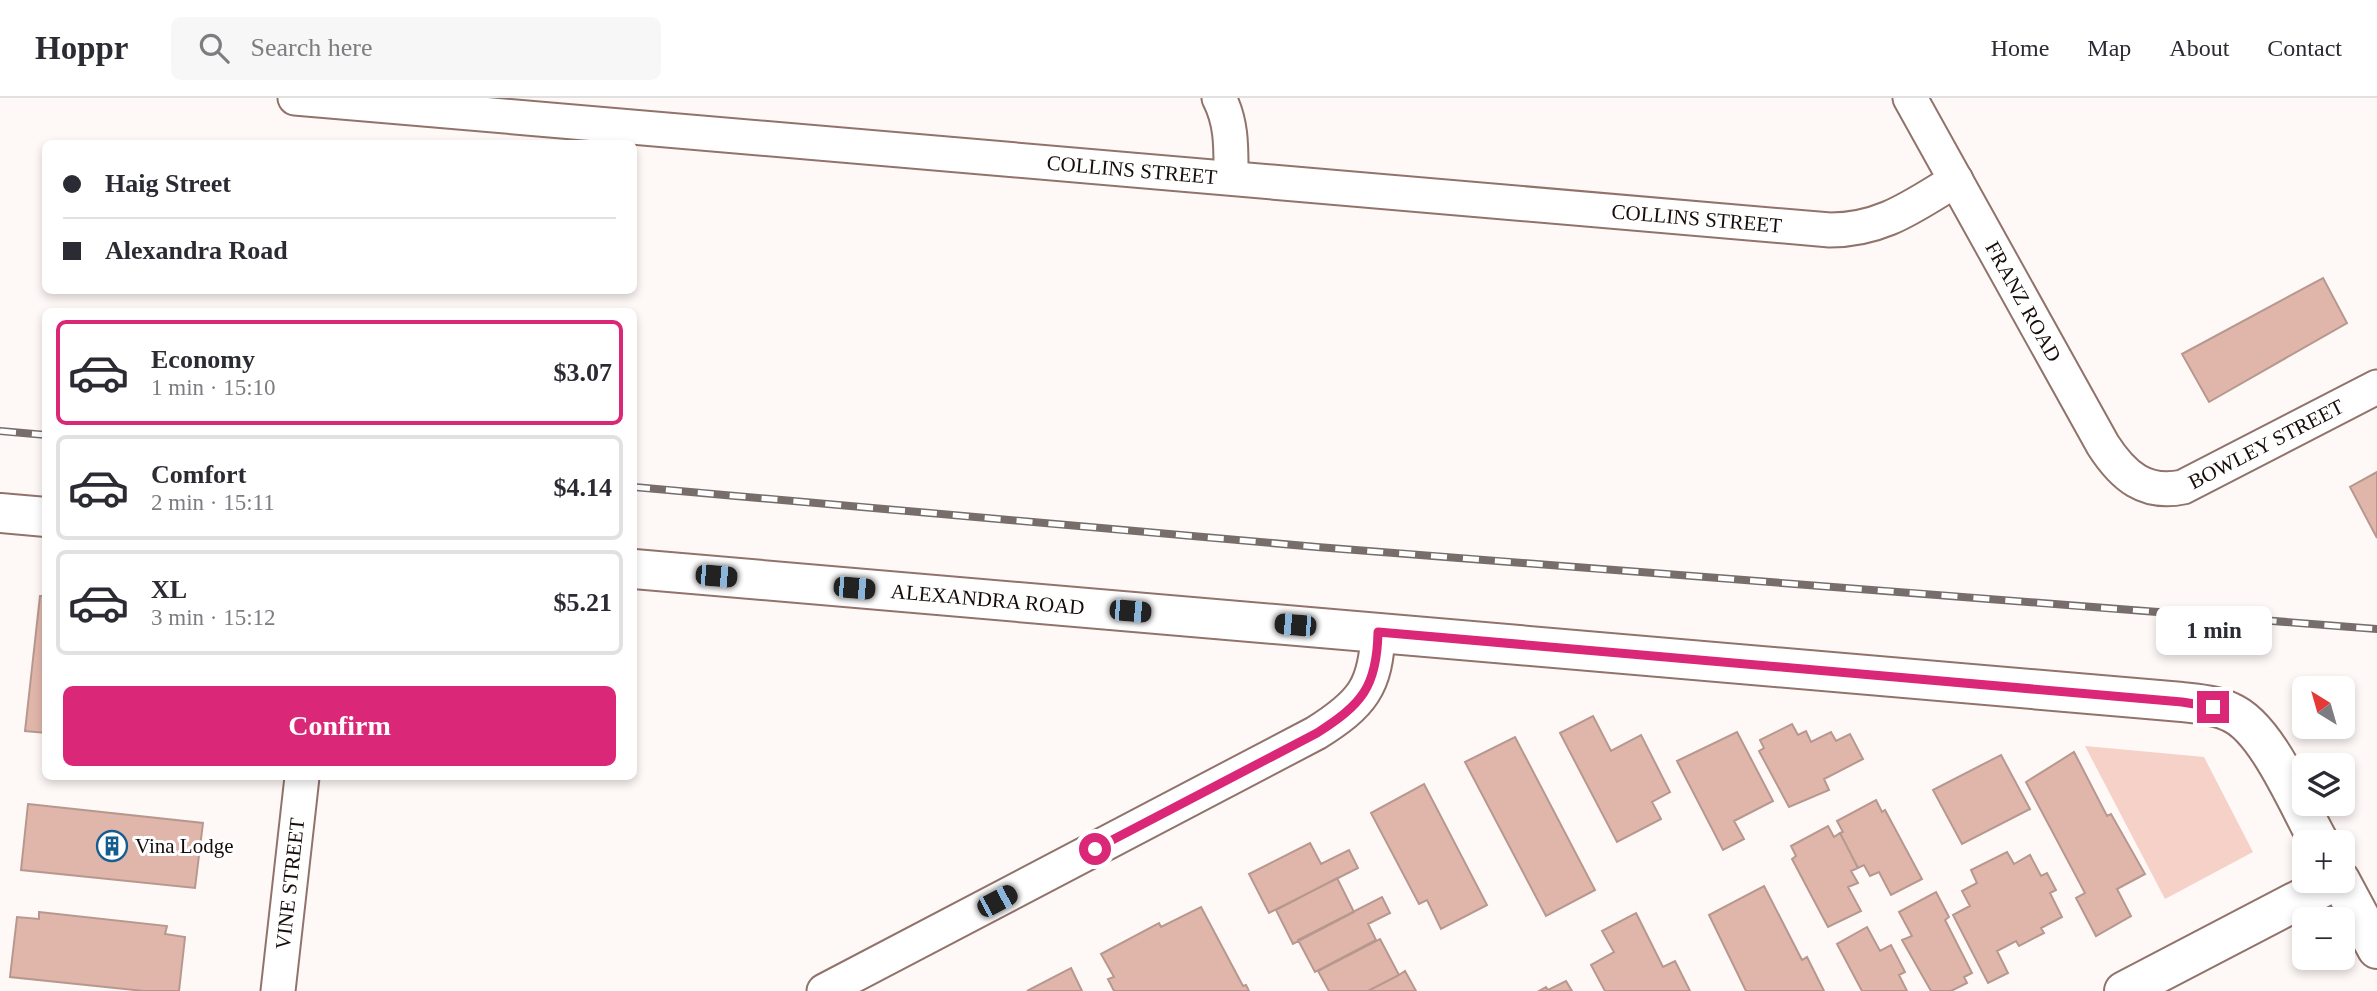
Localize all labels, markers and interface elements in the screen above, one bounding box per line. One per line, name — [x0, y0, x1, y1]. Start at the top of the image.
search box — [171, 17, 661, 80]
icon: search — [195, 29, 233, 67]
text: Hoppr — [35, 30, 129, 66]
text: Search here — [251, 33, 373, 62]
text: Home — [1991, 35, 2049, 61]
text: Map — [2087, 35, 2131, 61]
text: About — [2169, 35, 2229, 61]
text: Contact — [2267, 35, 2342, 61]
street label: COLLINS STREET — [1046, 151, 1218, 189]
text: Haig Street — [105, 169, 231, 198]
street label: COLLINS STREET — [1611, 199, 1783, 238]
text: Alexandra Road — [105, 236, 288, 265]
street label: FRANZ ROAD — [1980, 237, 2066, 366]
icon: car — [67, 341, 130, 404]
text: Economy — [151, 345, 255, 374]
text: $3.07 — [554, 358, 612, 387]
text: 1 min · 15:10 — [151, 375, 276, 400]
street label: BOWLEY STREET — [2184, 394, 2348, 494]
icon: car — [67, 456, 130, 519]
text: Comfort — [151, 460, 246, 489]
text: $4.14 — [554, 473, 612, 502]
text: 2 min · 15:11 — [151, 490, 275, 515]
car — [695, 564, 738, 588]
icon: car — [67, 571, 130, 634]
text: XL — [151, 575, 187, 604]
car — [833, 576, 876, 600]
street label: ALEXANDRA ROAD — [890, 579, 1086, 620]
text: $5.21 — [554, 588, 612, 617]
car — [1109, 599, 1152, 623]
text: 3 min · 15:12 — [151, 605, 276, 630]
callout: 1 min — [2155, 606, 2271, 654]
car — [1274, 613, 1317, 637]
text: 1 min — [2186, 618, 2242, 643]
north arrow — [2292, 676, 2356, 738]
map controls — [2292, 676, 2355, 970]
button: Confirm — [63, 686, 616, 766]
route end — [2197, 691, 2229, 723]
button: layers — [2292, 753, 2355, 816]
street label: VINE STREET — [271, 816, 309, 951]
building icon: Vina Lodge — [95, 829, 129, 863]
button: + — [2292, 830, 2355, 893]
route start — [1079, 833, 1111, 865]
place label: Vina Lodge — [135, 834, 233, 858]
car — [974, 882, 1021, 920]
button: − — [2292, 907, 2355, 970]

